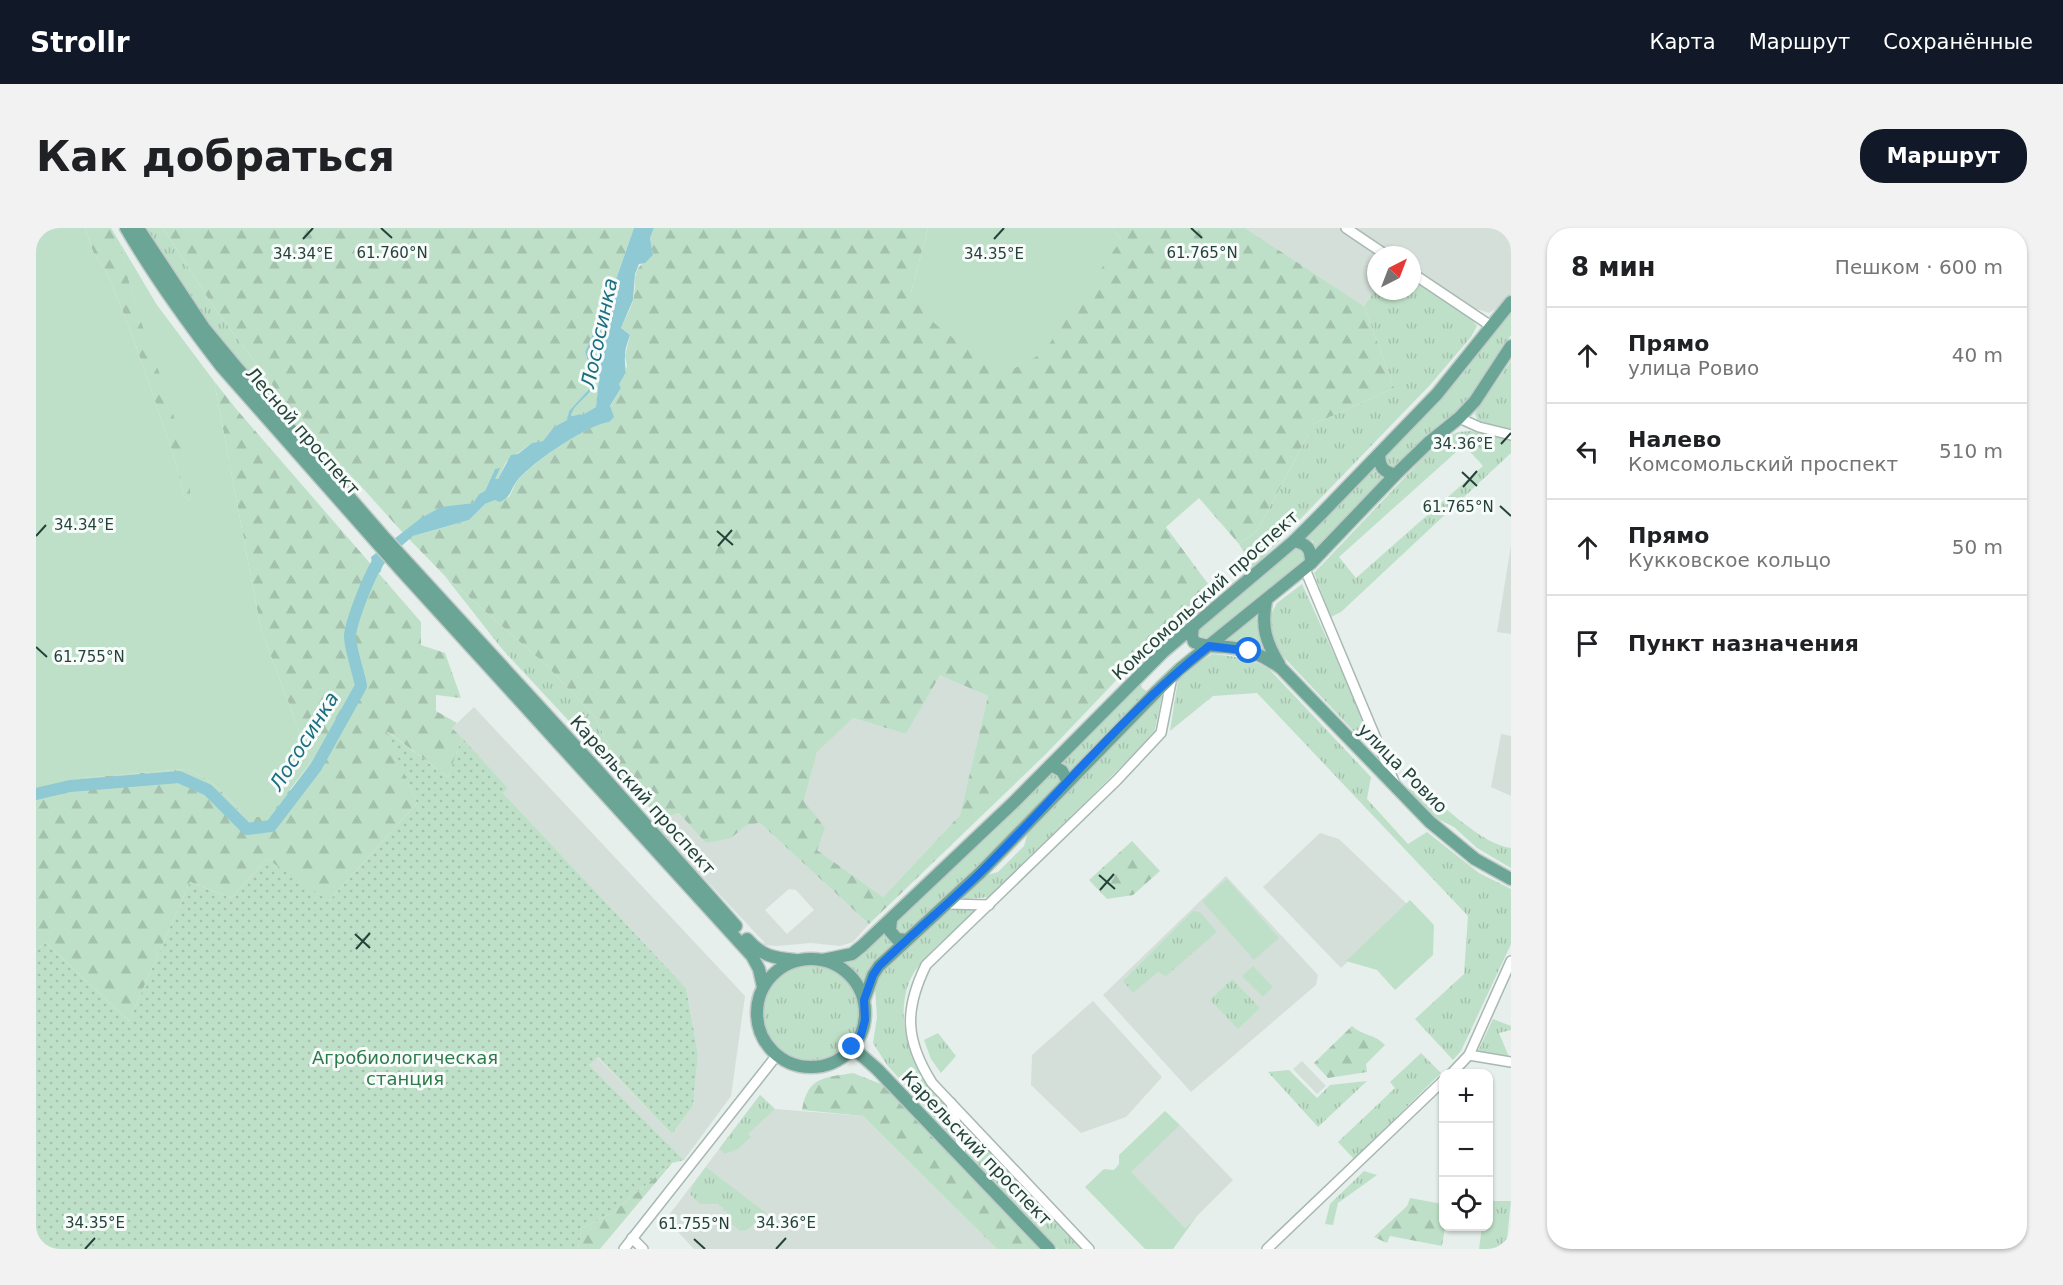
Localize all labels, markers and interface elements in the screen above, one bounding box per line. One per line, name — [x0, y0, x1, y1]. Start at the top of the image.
text: Strollr — [30, 26, 130, 59]
text: Карта — [1650, 30, 1716, 54]
text: Маршрут — [1749, 30, 1850, 54]
text: Сохранённые — [1883, 30, 2033, 54]
button: Маршрут — [1860, 129, 2027, 183]
text: Как добраться — [36, 132, 395, 181]
text: 61.760°N — [356, 244, 428, 262]
text: 61.765°N — [1166, 244, 1238, 262]
text: 34.34°E — [273, 245, 333, 263]
text: 34.35°E — [964, 245, 1024, 263]
north arrow — [1367, 246, 1421, 300]
text: 8 мин — [1571, 252, 1656, 282]
text: Пешком · 600 m — [1835, 255, 2003, 279]
water label: Лососинка — [575, 276, 622, 391]
text: Прямо — [1628, 331, 1709, 356]
icon: ahead — [1571, 339, 1604, 372]
text: 40 m — [1952, 343, 2003, 367]
text: улица Ровио — [1628, 356, 1759, 380]
street label: Лесной проспект — [242, 363, 364, 499]
text: Налево — [1628, 427, 1721, 452]
text: 34.36°E — [1433, 435, 1493, 453]
icon: left — [1571, 435, 1604, 468]
text: 510 m — [1939, 439, 2003, 463]
text: Комсомольский проспект — [1628, 452, 1898, 476]
text: 61.765°N — [1422, 498, 1494, 516]
street label: Комсомольский проспект — [1108, 506, 1302, 684]
text: 34.34°E — [54, 516, 114, 534]
text: Прямо — [1628, 523, 1709, 548]
icon: ahead — [1571, 531, 1604, 564]
text: 50 m — [1952, 535, 2003, 559]
text: Кукковское кольцо — [1628, 548, 1831, 572]
icon: arrive — [1571, 627, 1604, 660]
text: Пункт назначения — [1628, 631, 1859, 656]
route start — [1235, 637, 1261, 663]
text: 61.755°N — [53, 648, 125, 666]
water label: Лососинка — [264, 687, 344, 796]
street label: Карельский проспект — [566, 711, 720, 879]
street label: улица Ровио — [1354, 719, 1452, 817]
route end — [838, 1033, 864, 1059]
park label: Агробиологическая станция — [312, 1047, 498, 1089]
street label: Карельский проспект — [898, 1066, 1056, 1230]
map controls — [1439, 1069, 1493, 1231]
button: + — [1439, 1069, 1493, 1123]
button: − — [1439, 1123, 1493, 1177]
button: locate — [1439, 1177, 1493, 1231]
text: 34.35°E — [65, 1214, 125, 1232]
text: 34.36°E — [756, 1214, 816, 1232]
text: 61.755°N — [658, 1215, 730, 1233]

